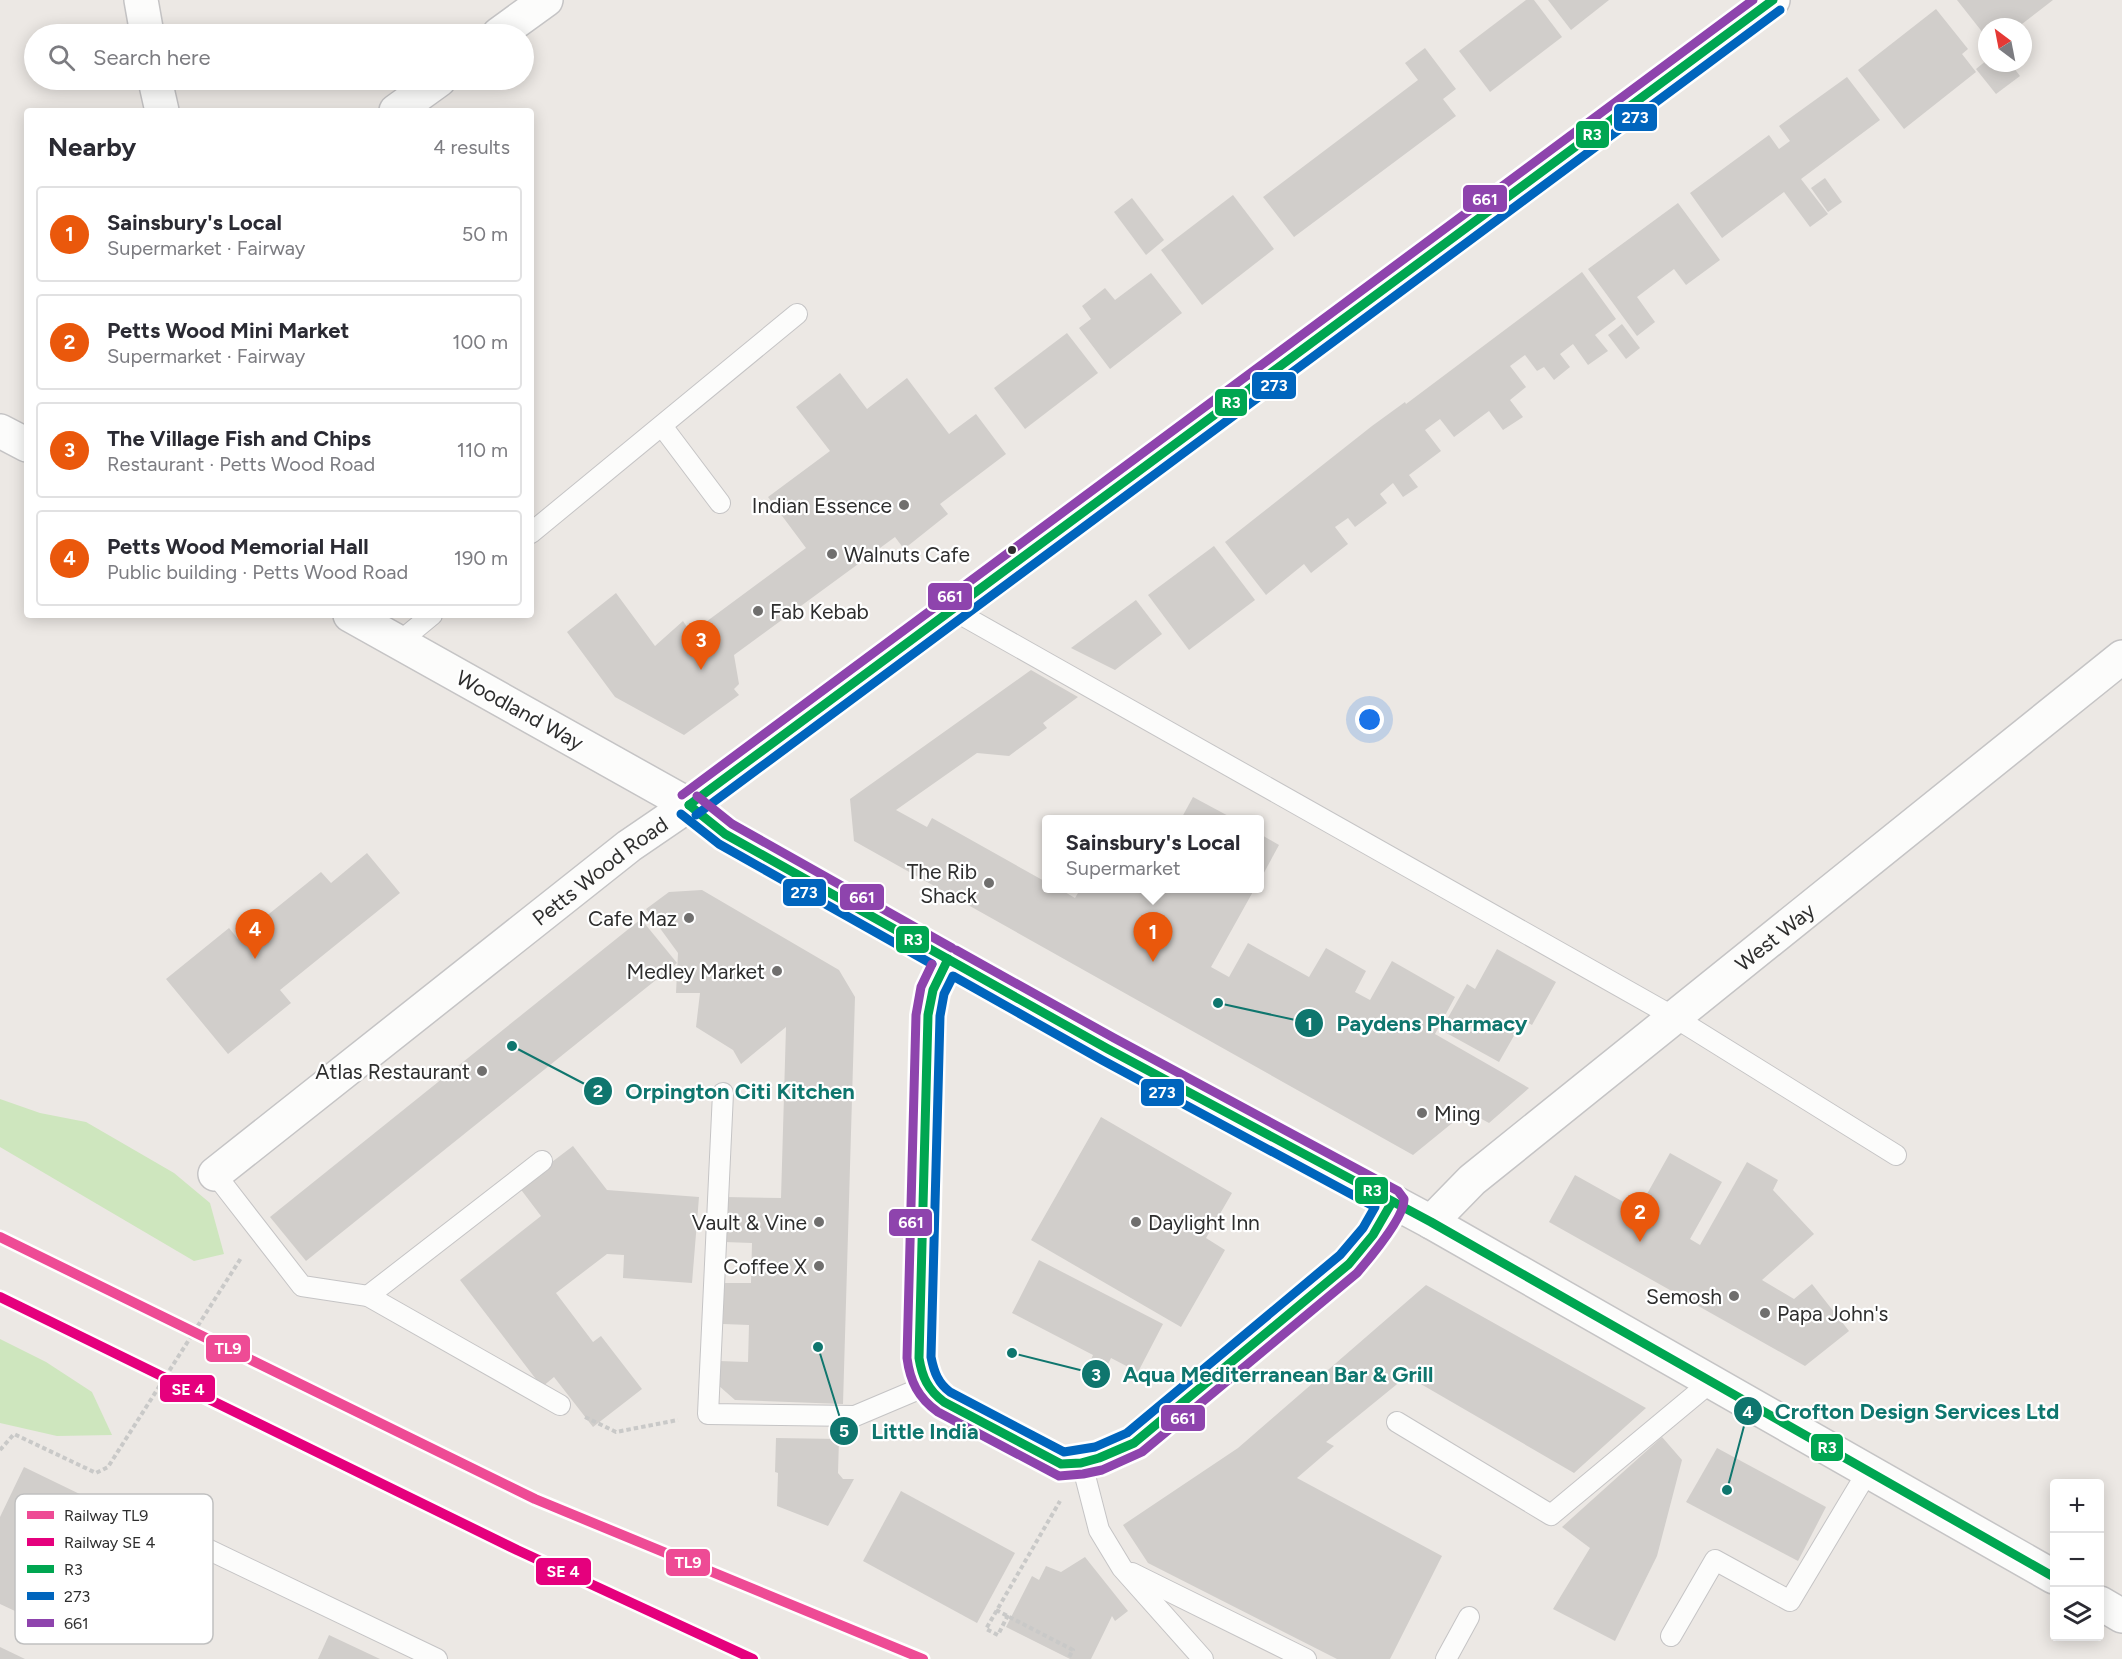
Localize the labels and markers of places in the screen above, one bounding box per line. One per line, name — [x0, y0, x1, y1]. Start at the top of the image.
place label: Indian Essence — [752, 493, 892, 518]
marker: Indian Essence — [897, 498, 911, 512]
place label: Walnuts Cafe — [844, 542, 970, 567]
unlabelled marker — [1006, 544, 1018, 556]
marker: Walnuts Cafe — [825, 547, 839, 561]
place label: Fab Kebab — [770, 599, 869, 624]
marker: Fab Kebab — [751, 604, 765, 618]
pin: 3 — [682, 620, 720, 670]
place label: The Rib Shack — [907, 859, 978, 908]
marker: The Rib Shack — [982, 876, 996, 890]
place label: Cafe Maz — [588, 906, 677, 931]
pin: 4 — [236, 910, 274, 959]
marker: Cafe Maz — [682, 911, 696, 925]
pin: 1 — [1134, 912, 1172, 962]
place label: Medley Market — [626, 959, 765, 984]
marker: Medley Market — [770, 964, 784, 978]
callout: Paydens Pharmacy — [1294, 1003, 1539, 1043]
place label: Atlas Restaurant — [315, 1059, 470, 1084]
marker: Atlas Restaurant — [475, 1064, 489, 1078]
callout: Orpington Citi Kitchen — [583, 1071, 867, 1111]
place label: Ming — [1434, 1101, 1481, 1126]
marker: Ming — [1415, 1106, 1429, 1120]
pin: 2 — [1620, 1192, 1660, 1242]
place label: Vault & Vine — [692, 1210, 807, 1235]
place label: Daylight Inn — [1148, 1210, 1260, 1235]
marker: Vault & Vine — [812, 1215, 826, 1229]
marker: Daylight Inn — [1129, 1215, 1143, 1229]
place label: Coffee X — [723, 1254, 807, 1279]
marker: Coffee X — [812, 1259, 826, 1273]
place label: Semosh — [1646, 1284, 1722, 1309]
marker: Semosh — [1727, 1289, 1741, 1303]
place label: Papa John's — [1777, 1301, 1888, 1326]
marker: Papa John's — [1758, 1306, 1772, 1320]
callout: Aqua Mediterranean Bar & Grill — [1081, 1354, 1445, 1394]
callout: Crofton Design Services Ltd — [1733, 1391, 2071, 1431]
callout: Little India — [829, 1411, 990, 1451]

